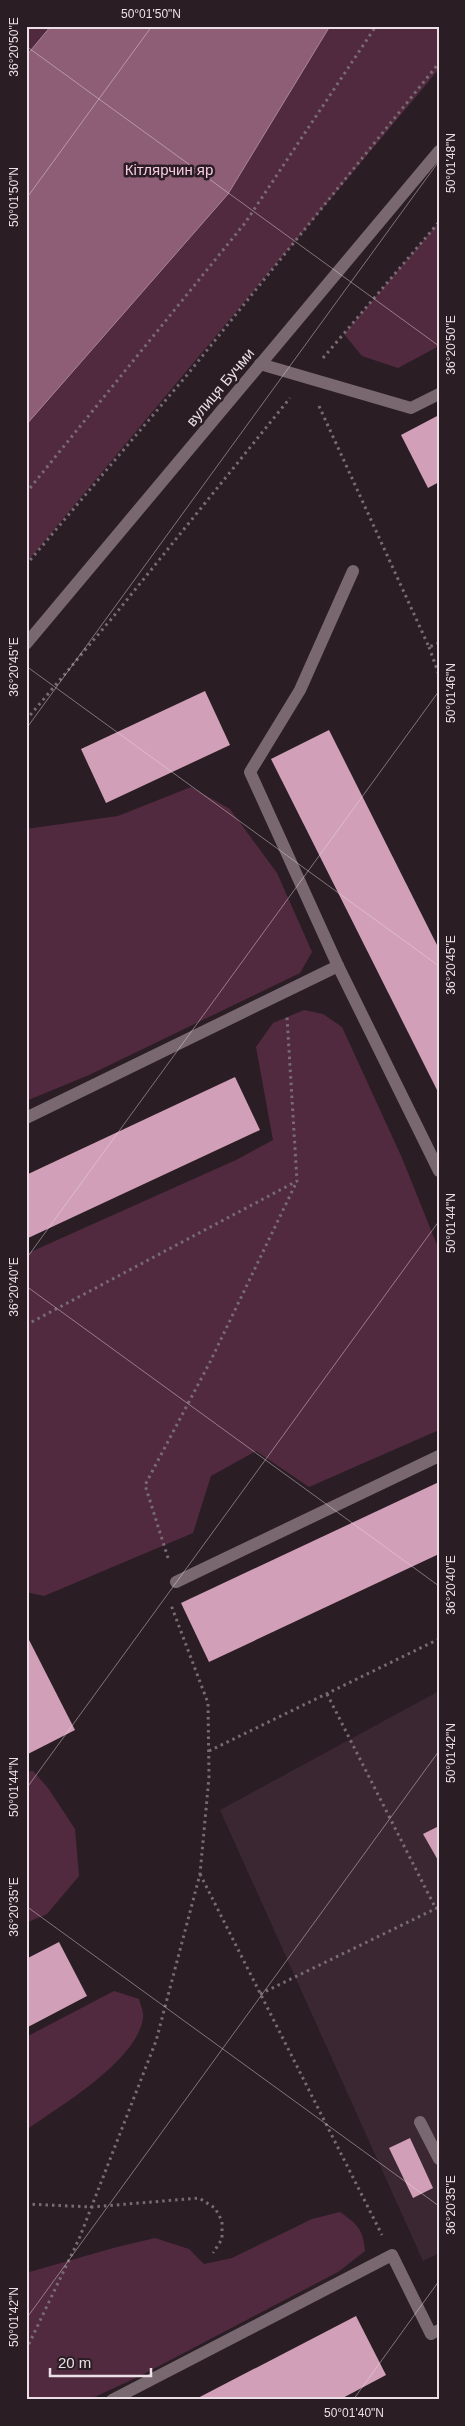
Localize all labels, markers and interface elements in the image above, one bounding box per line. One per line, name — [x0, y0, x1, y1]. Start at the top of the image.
text: 50°01'50"N — [121, 7, 181, 21]
text: 36°20'50"E — [7, 17, 21, 77]
text: 50°01'48"N — [444, 133, 458, 193]
park label: Кітлярчин яр — [125, 161, 213, 178]
text: 50°01'50"N — [7, 167, 21, 227]
text: 36°20'50"E — [444, 315, 458, 375]
street label: вулиця Бучми — [183, 345, 257, 429]
text: 36°20'45"E — [7, 637, 21, 697]
text: 50°01'46"N — [444, 663, 458, 723]
text: 36°20'45"E — [444, 935, 458, 995]
text: 50°01'44"N — [444, 1193, 458, 1253]
text: 36°20'40"E — [7, 1257, 21, 1317]
text: 36°20'40"E — [444, 1555, 458, 1615]
text: 50°01'42"N — [444, 1723, 458, 1783]
text: 50°01'44"N — [7, 1757, 21, 1817]
text: 36°20'35"E — [7, 1877, 21, 1937]
text: 36°20'35"E — [444, 2175, 458, 2235]
text: 50°01'42"N — [7, 2287, 21, 2347]
scale bar — [50, 2346, 151, 2378]
text: 20 m — [58, 2354, 91, 2371]
text: 50°01'40"N — [324, 2406, 384, 2420]

